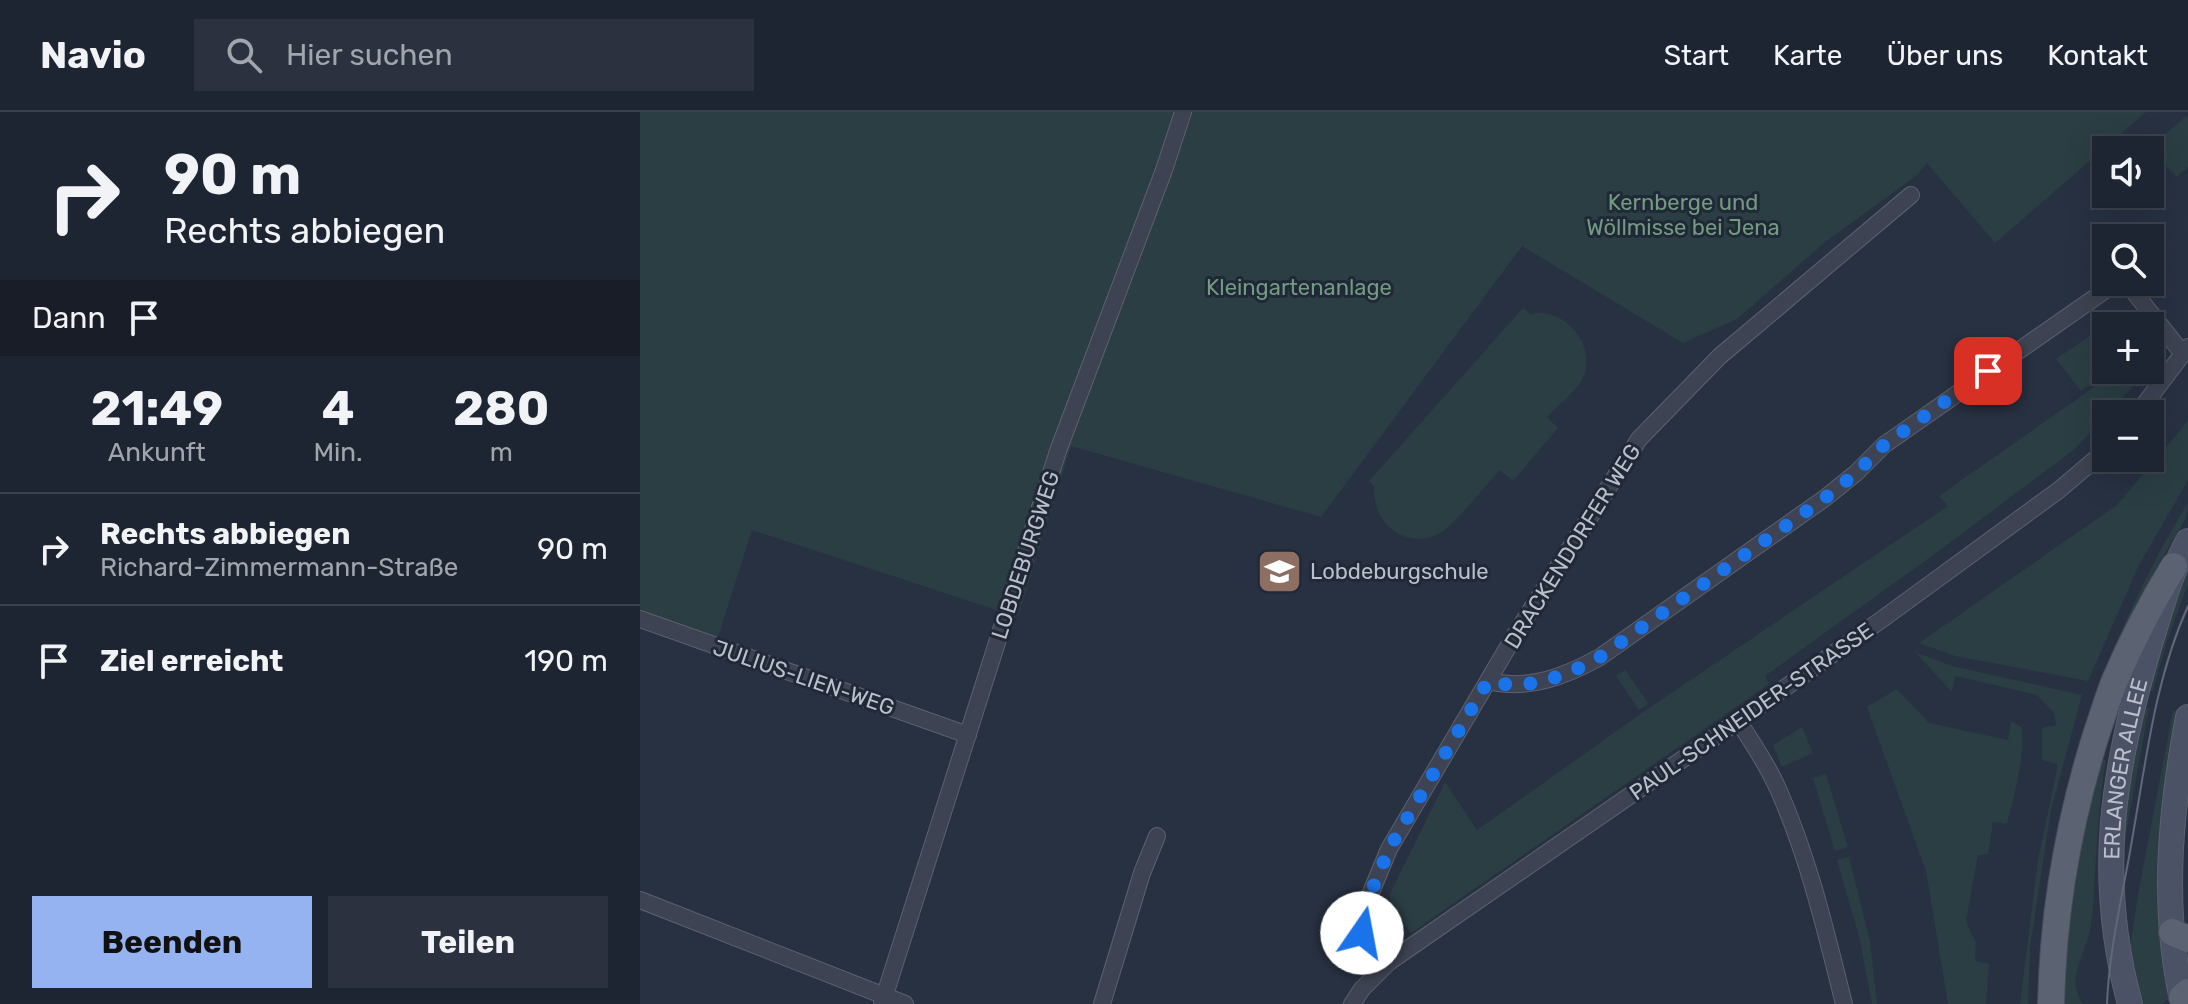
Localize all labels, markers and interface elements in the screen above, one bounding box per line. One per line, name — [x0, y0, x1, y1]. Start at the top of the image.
search box — [194, 19, 754, 91]
text: Navio — [40, 32, 146, 78]
icon: search — [222, 33, 266, 77]
text: Hier suchen — [286, 37, 453, 73]
text: Start — [1664, 39, 1729, 72]
text: Karte — [1773, 39, 1842, 72]
text: Über uns — [1886, 39, 2003, 72]
text: Kontakt — [2047, 39, 2148, 72]
map controls — [2092, 136, 2164, 472]
button: sound — [2092, 136, 2164, 208]
text: 90 m — [164, 142, 301, 208]
icon: right — [32, 144, 136, 248]
park label: Kernberge und Wöllmisse bei Jena — [1586, 189, 1780, 241]
text: Rechts abbiegen — [164, 209, 445, 252]
button: search — [2092, 224, 2164, 296]
park label: Kleingartenanlage — [1206, 274, 1392, 301]
icon: arrive — [122, 296, 166, 340]
text: Dann — [32, 300, 106, 336]
button: + — [2092, 312, 2164, 384]
pin — [1954, 337, 2022, 405]
icon: arrive — [1966, 349, 2010, 393]
text: 21:49 — [90, 380, 223, 437]
text: 4 — [322, 380, 354, 437]
text: 280 — [453, 380, 550, 437]
button: − — [2092, 400, 2164, 472]
text: Ankunft — [108, 437, 206, 468]
text: Min. — [313, 437, 363, 468]
text: m — [490, 437, 513, 468]
street label: DRACKENDORFER WEG — [1498, 439, 1647, 654]
street label: LOBDEBURGWEG — [986, 468, 1065, 643]
text: Rechts abbiegen — [100, 516, 350, 552]
icon: right — [32, 527, 76, 571]
text: 90 m — [537, 531, 608, 567]
school or university icon: Lobdeburgschule — [1255, 547, 1303, 595]
text: Richard-Zimmermann-Straße — [100, 552, 458, 583]
place label: Lobdeburgschule — [1310, 558, 1489, 585]
street label: PAUL-SCHNEIDER-STRASSE — [1624, 617, 1878, 806]
street label: JULIUS-LIEN-WEG — [710, 634, 898, 721]
icon: arrive — [32, 639, 76, 683]
text: Ziel erreicht — [100, 643, 283, 679]
text: 190 m — [524, 643, 608, 679]
street label: ERLANGER ALLEE — [2098, 675, 2154, 860]
position arrow — [1320, 891, 1404, 975]
button: Beenden — [32, 896, 312, 988]
button: Teilen — [328, 896, 608, 988]

